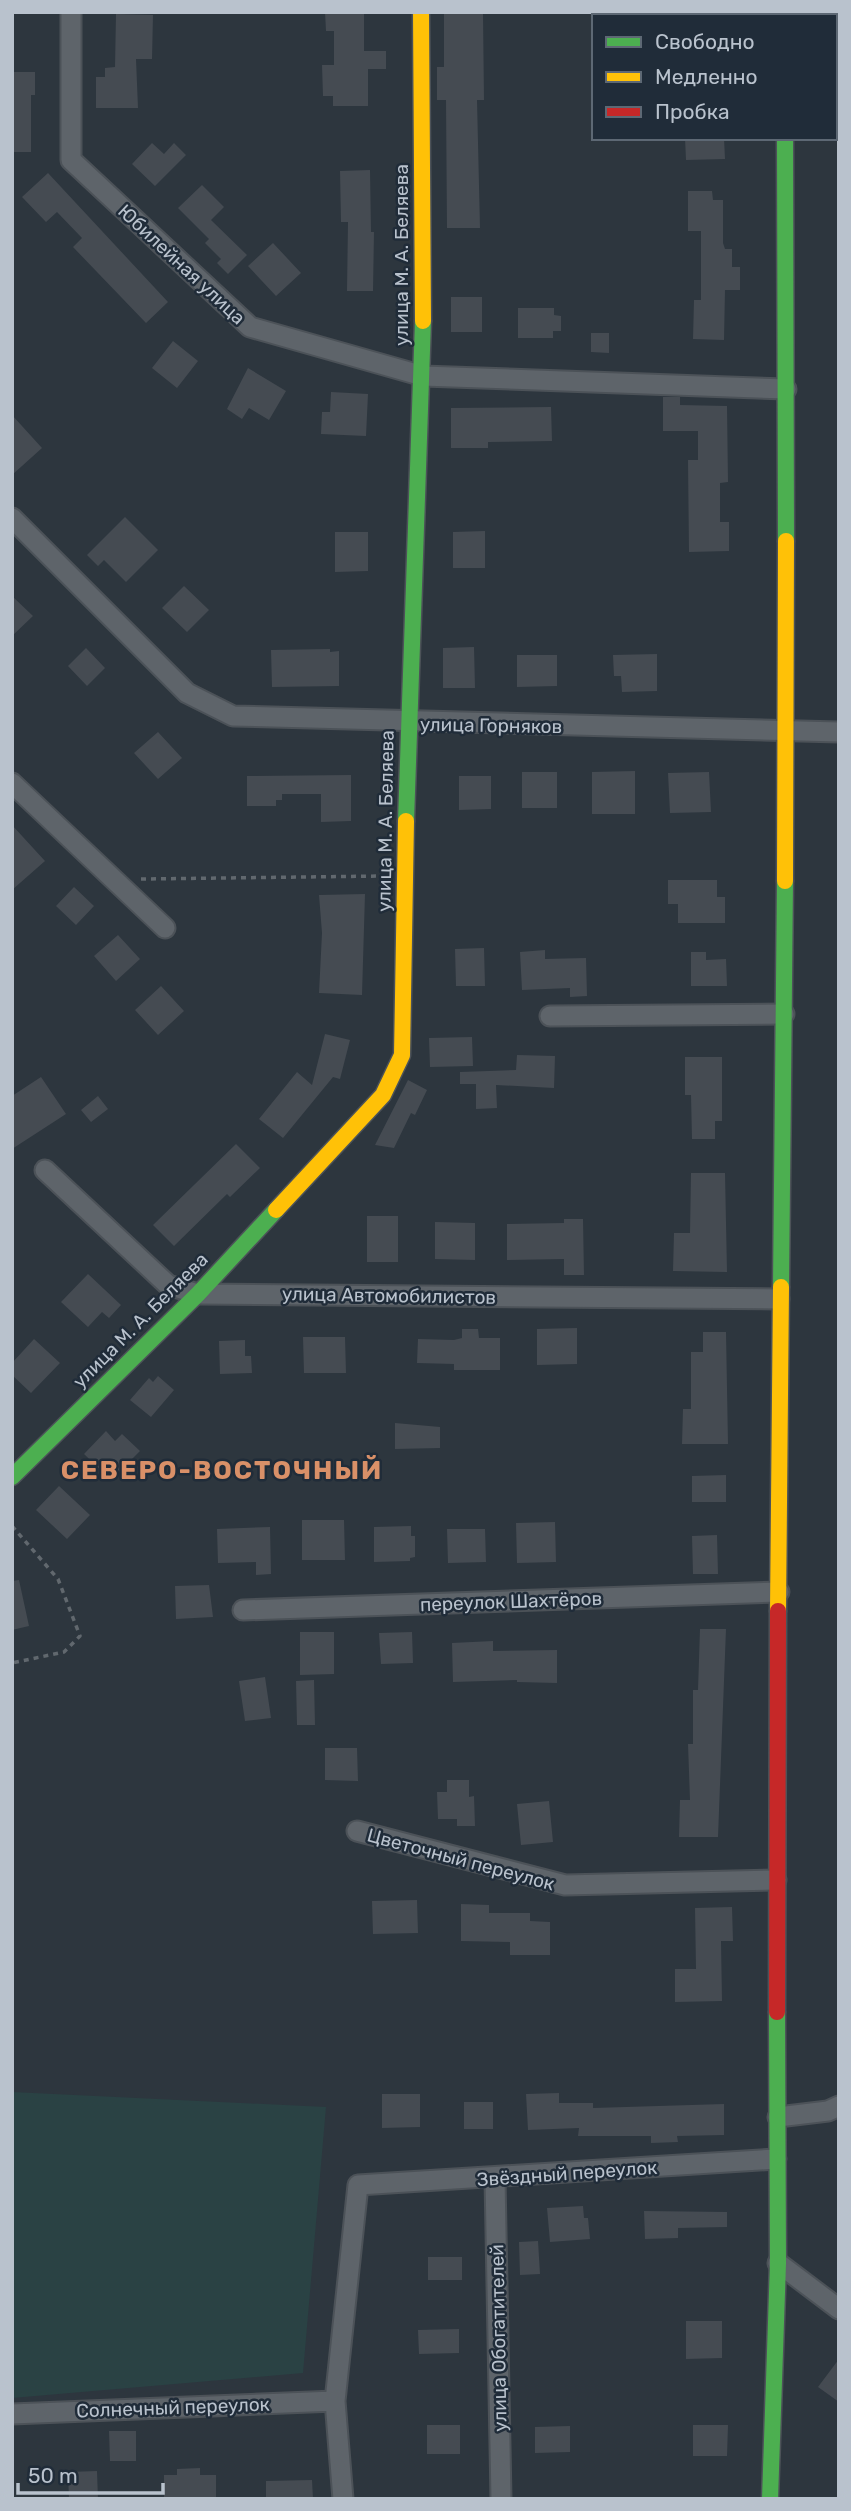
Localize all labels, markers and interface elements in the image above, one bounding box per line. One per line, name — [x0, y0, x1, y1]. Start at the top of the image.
legend — [592, 14, 837, 140]
text: Свободно — [655, 29, 755, 54]
text: Медленно — [655, 64, 758, 89]
text: Пробка — [655, 99, 730, 124]
street label: улица М. А. Беляева — [390, 164, 413, 346]
street label: Юбилейная улица — [113, 199, 250, 329]
street label: улица Горняков — [420, 713, 562, 738]
street label: улица М. А. Беляева — [372, 730, 399, 912]
street label: улица М. А. Беляева — [68, 1248, 213, 1393]
street label: улица Автомобилистов — [282, 1282, 496, 1309]
district label: СЕВЕРО-ВОСТОЧНЫЙ — [61, 1455, 383, 1486]
street label: переулок Шахтёров — [420, 1587, 602, 1616]
street label: Цветочный переулок — [365, 1823, 557, 1896]
street label: Звёздный переулок — [476, 2156, 658, 2191]
street label: улица Обогатителей — [485, 2244, 512, 2432]
street label: Солнечный переулок — [76, 2393, 270, 2422]
scale bar — [18, 2452, 163, 2496]
text: 50 m — [28, 2463, 78, 2488]

